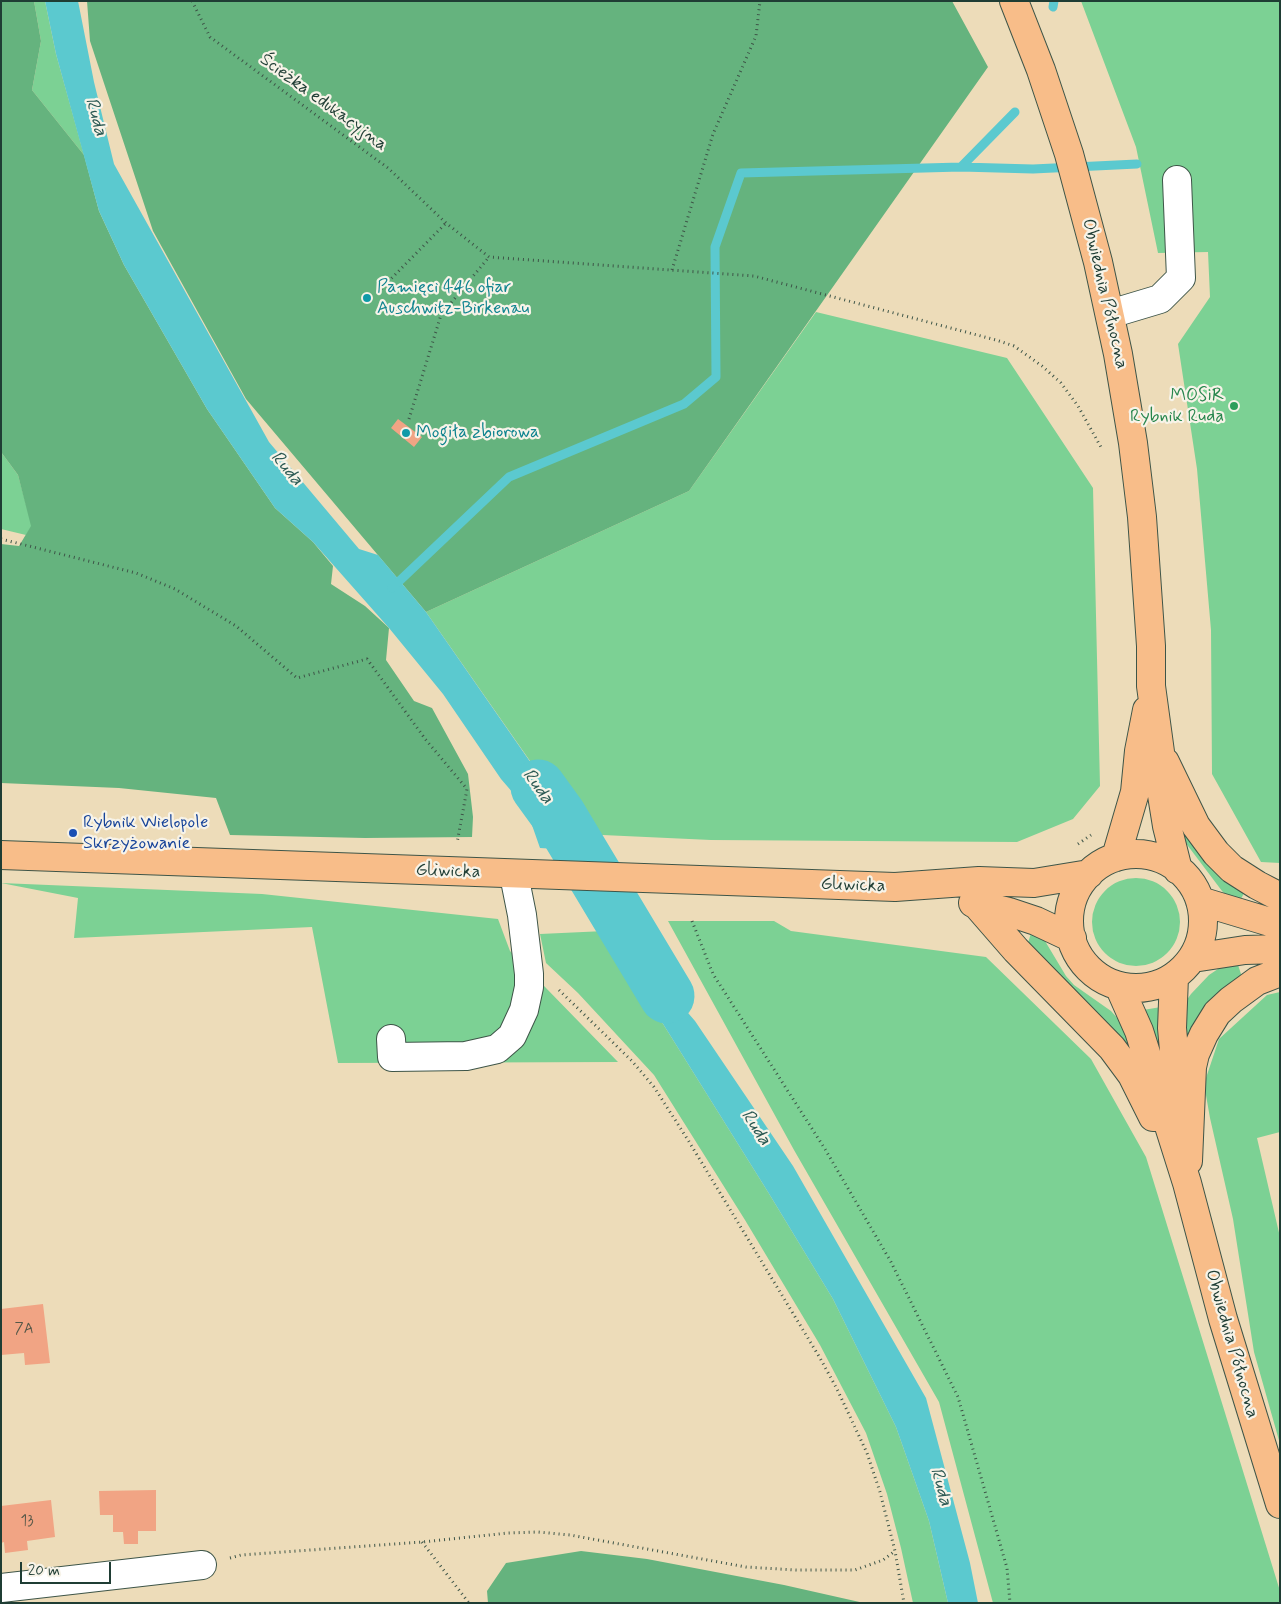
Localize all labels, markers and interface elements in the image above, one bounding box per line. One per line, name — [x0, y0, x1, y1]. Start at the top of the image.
street label: Ścieżka edukacyjna — [255, 50, 391, 156]
water label: Ruda — [79, 95, 111, 139]
street label: Obwiednia Północna — [1076, 217, 1132, 371]
place label: Pamięci 446 ofiar Auschwitz-Birkenau — [377, 277, 529, 320]
marker: Pamięci 446 ofiar Auschwitz-Birkenau — [361, 292, 373, 304]
place label: MOSiR Rybnik Ruda — [1130, 385, 1224, 428]
marker: MOSiR Rybnik Ruda — [1228, 400, 1240, 412]
place label: Mogiła zbiorowa — [416, 422, 539, 444]
marker: Mogiła zbiorowa — [400, 427, 412, 439]
water label: Ruda — [265, 447, 307, 491]
water label: Ruda — [516, 765, 558, 809]
place label: Rybnik Wielopole Skrzyżowanie — [83, 812, 208, 854]
marker: Rybnik Wielopole Skrzyżowanie — [67, 827, 79, 839]
street label: Gliwicka — [415, 860, 481, 884]
street label: Gliwicka — [820, 874, 886, 898]
water label: Ruda — [735, 1106, 775, 1150]
street label: Obwiednia Północna — [1199, 1267, 1263, 1421]
house number: 7A — [15, 1321, 33, 1339]
water label: Ruda — [924, 1465, 956, 1509]
house number: 13 — [20, 1513, 34, 1531]
scale bar — [22, 1552, 114, 1584]
text: 20 m — [28, 1561, 60, 1581]

